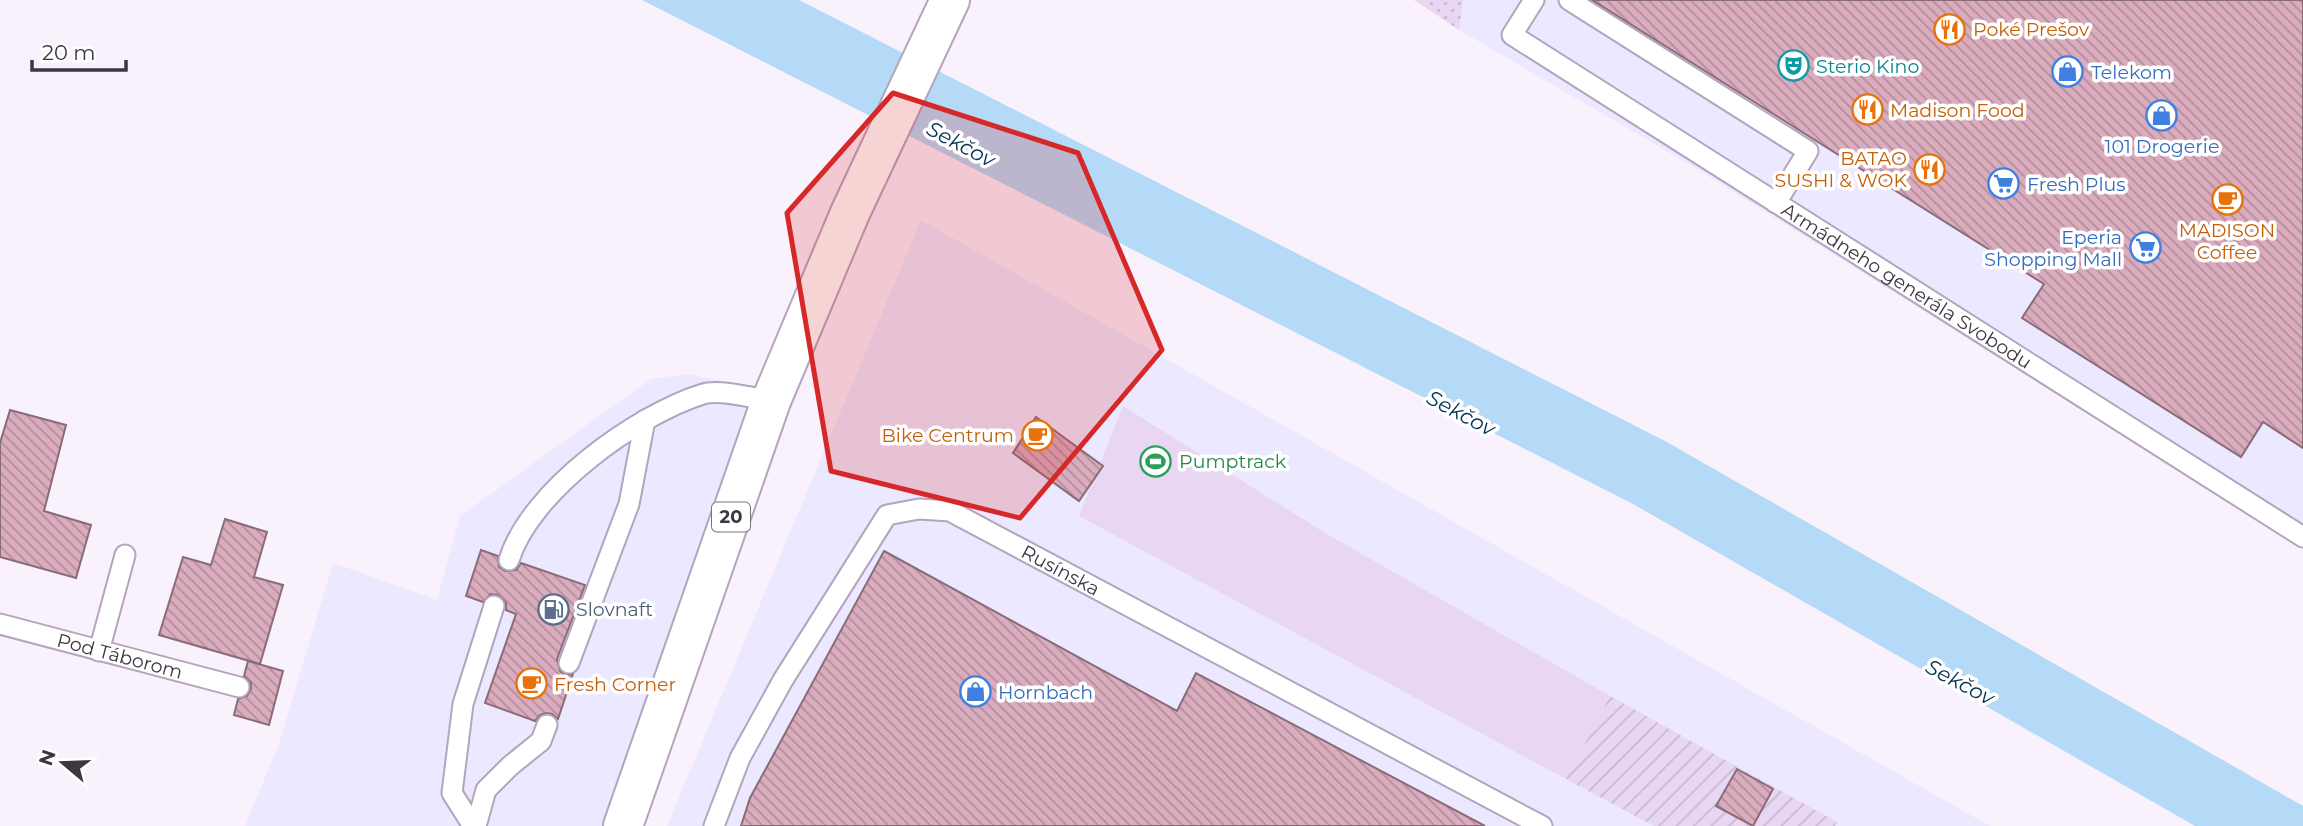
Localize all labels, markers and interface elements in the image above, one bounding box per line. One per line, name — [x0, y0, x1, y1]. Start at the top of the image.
restaurant icon: Poké Prešov — [1933, 12, 1967, 46]
place label: Poké Prešov — [1973, 18, 2090, 41]
scale bar — [32, 28, 126, 72]
text: 20 m — [42, 40, 96, 65]
theatre icon: Sterio Kino — [1776, 49, 1810, 83]
place label: Sterio Kino — [1816, 55, 1919, 78]
shop icon: Telekom — [2051, 55, 2085, 89]
place label: Telekom — [2091, 61, 2172, 84]
restaurant icon: Madison Food — [1850, 93, 1884, 127]
shop icon: 101 Drogerie — [2145, 98, 2179, 132]
place label: Madison Food — [1890, 99, 2025, 122]
water label: Sekčov — [923, 116, 1001, 173]
place label: 101 Drogerie — [2105, 135, 2219, 158]
place label: BATAO SUSHI & WOK — [1775, 147, 1907, 192]
restaurant icon: BATAO SUSHI & WOK — [1913, 152, 1947, 186]
supermarket icon: Fresh Plus — [1987, 167, 2021, 201]
place label: Fresh Plus — [2027, 173, 2126, 196]
cafe icon: MADISON Coffee — [2210, 182, 2244, 216]
street label: Armádneho generála Svobodu — [1778, 198, 2036, 373]
place label: MADISON Coffee — [2179, 219, 2275, 264]
place label: Eperia Shopping Mall — [1984, 226, 2122, 271]
supermarket icon: Eperia Shopping Mall — [2128, 231, 2162, 265]
water label: Sekčov — [1423, 385, 1501, 442]
cafe icon: Bike Centrum — [1020, 418, 1054, 452]
place label: Bike Centrum — [882, 424, 1014, 447]
sports icon: Pumptrack — [1139, 444, 1173, 478]
place label: Pumptrack — [1179, 450, 1287, 473]
road number: 20 — [712, 503, 750, 532]
street label: Rusínska — [1018, 540, 1104, 600]
fuel station icon: Slovnaft — [536, 592, 570, 626]
place label: Slovnaft — [576, 598, 653, 621]
street label: Pod Táborom — [55, 628, 185, 683]
water label: Sekčov — [1922, 654, 2000, 711]
cafe icon: Fresh Corner — [514, 667, 548, 701]
place label: Fresh Corner — [554, 673, 676, 696]
shop icon: Hornbach — [958, 675, 992, 709]
place label: Hornbach — [998, 681, 1093, 704]
north arrow — [28, 728, 98, 798]
text: N — [34, 747, 61, 769]

